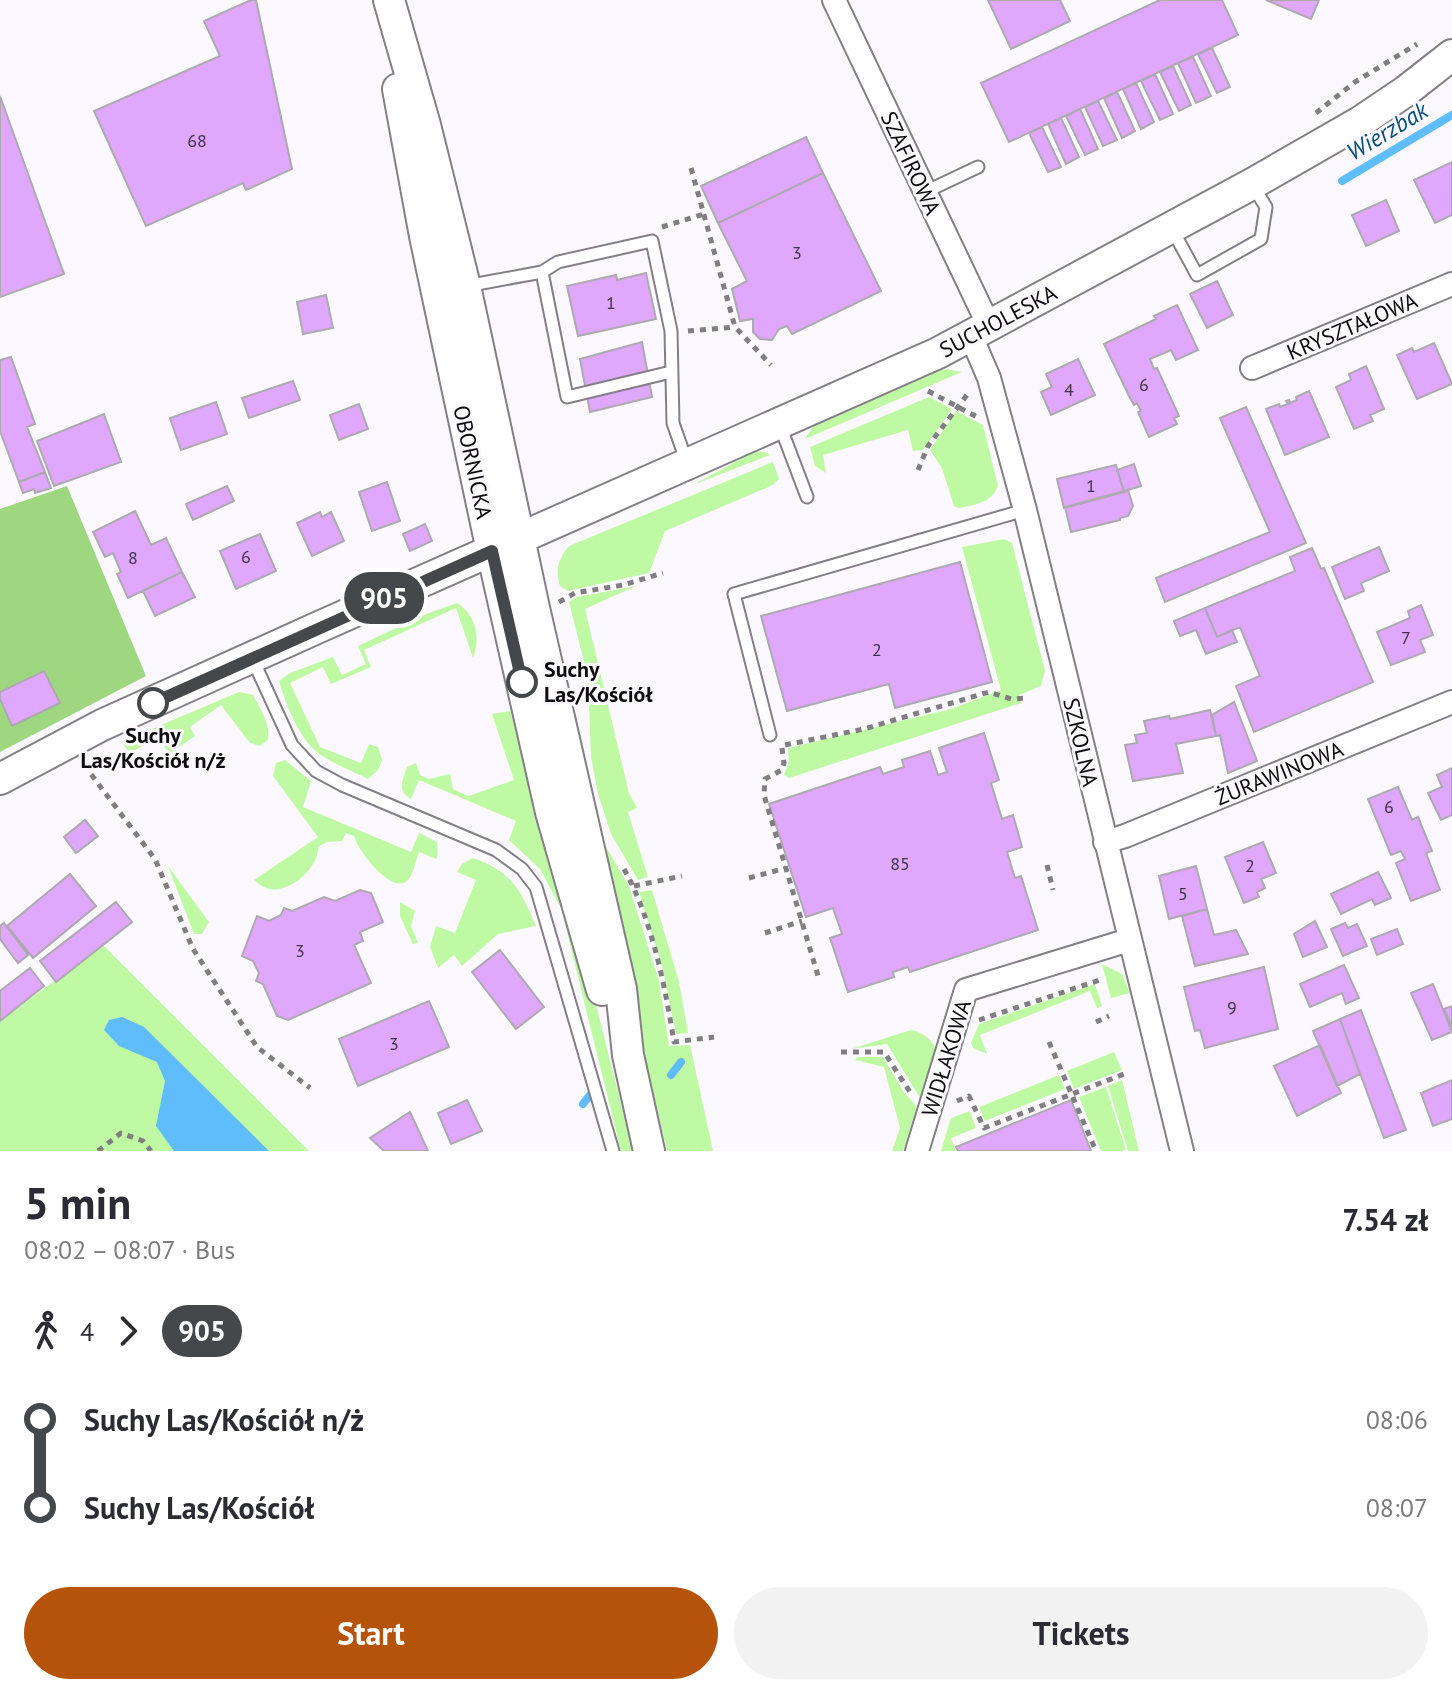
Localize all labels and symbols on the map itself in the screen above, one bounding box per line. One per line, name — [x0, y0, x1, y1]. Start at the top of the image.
water label: Wierzbak — [1341, 94, 1434, 167]
street label: SZAFIROWA — [875, 107, 947, 219]
house number: 68 — [187, 129, 207, 152]
house number: 3 — [792, 241, 802, 264]
street label: SUCHOLESKA — [935, 278, 1062, 364]
street label: KRYSZTAŁOWA — [1282, 286, 1422, 366]
house number: 1 — [606, 291, 616, 314]
house number: 6 — [1139, 373, 1149, 396]
house number: 4 — [1064, 378, 1074, 401]
street label: OBORNICKA — [447, 403, 499, 521]
house number: 1 — [1086, 474, 1096, 497]
house number: 6 — [241, 545, 251, 568]
house number: 8 — [128, 546, 138, 569]
line badge: 905 — [338, 572, 430, 624]
house number: 7 — [1401, 626, 1411, 649]
house number: 2 — [872, 638, 882, 661]
place label: Suchy Las/Kościół — [544, 655, 653, 708]
marker: Suchy Las/Kościół — [507, 667, 537, 697]
marker: Suchy Las/Kościół n/ż — [138, 688, 168, 718]
street label: SZKOLNA — [1057, 695, 1105, 789]
place label: Suchy Las/Kościół n/ż — [80, 721, 226, 774]
street label: ŻURAWINOWA — [1211, 735, 1347, 811]
house number: 6 — [1384, 795, 1394, 818]
house number: 85 — [890, 852, 910, 875]
house number: 2 — [1245, 854, 1255, 877]
house number: 5 — [1178, 882, 1188, 905]
house number: 3 — [295, 939, 305, 962]
street label: WIDŁAKOWA — [915, 996, 977, 1120]
house number: 9 — [1227, 996, 1237, 1019]
house number: 3 — [389, 1032, 399, 1055]

